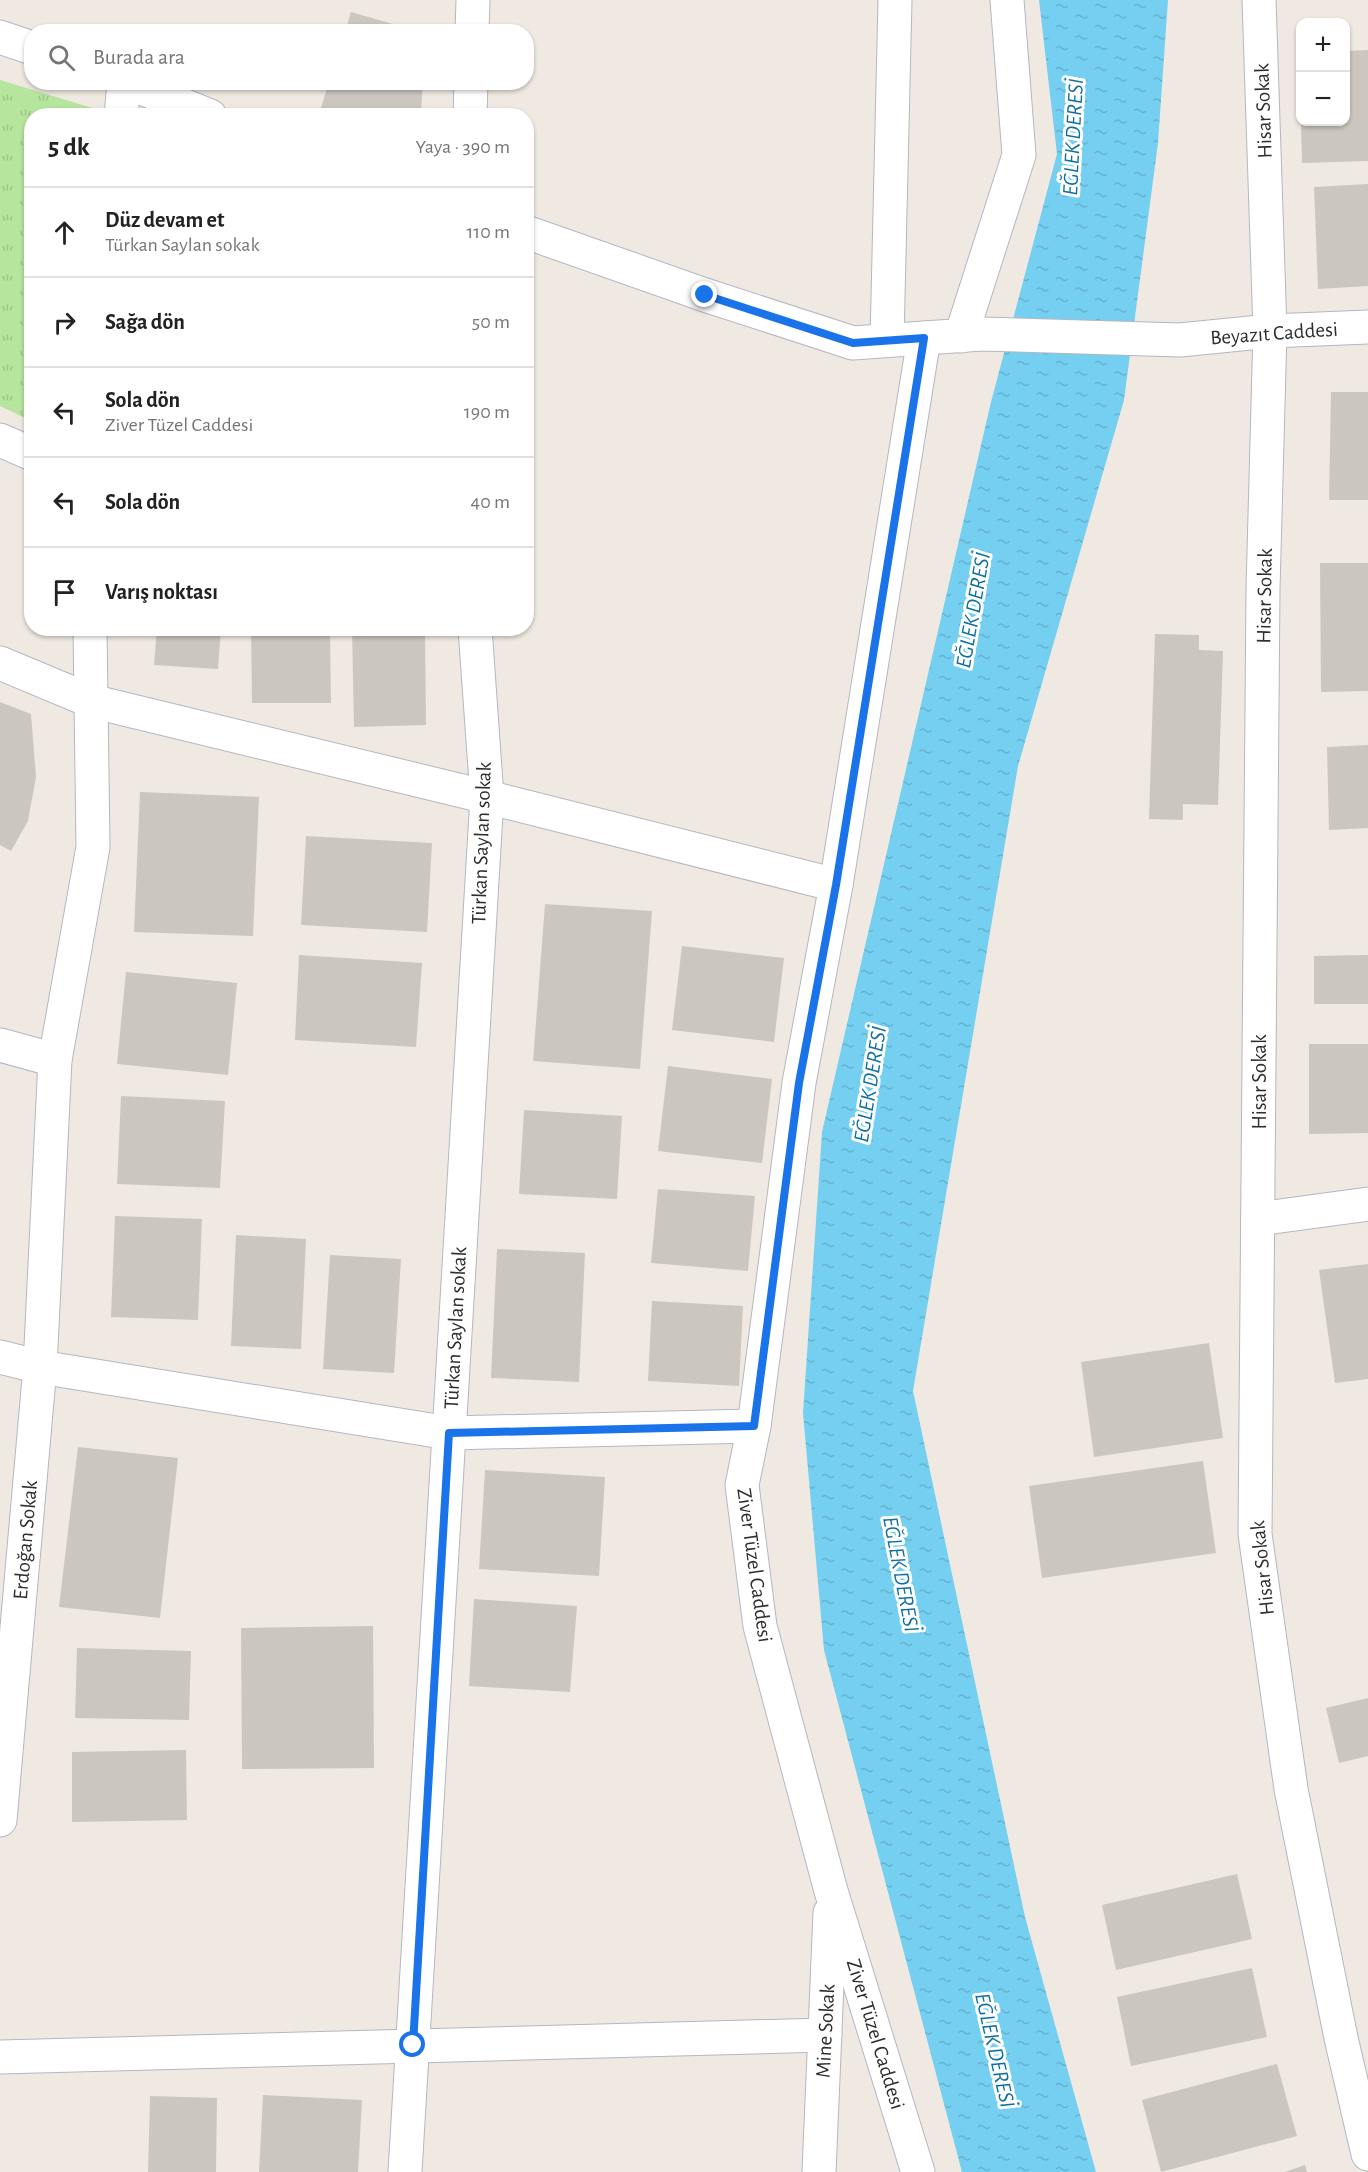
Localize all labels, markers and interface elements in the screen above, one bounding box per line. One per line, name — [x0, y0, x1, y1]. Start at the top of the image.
map controls — [1296, 18, 1350, 126]
button: + — [1296, 18, 1350, 72]
search box — [24, 24, 534, 90]
icon: search — [45, 41, 78, 74]
text: Burada ara — [93, 46, 185, 68]
street label: Hisar Sokak — [1251, 63, 1276, 159]
button: − — [1296, 72, 1350, 126]
water label: EĞLEK DERESİ — [1059, 78, 1087, 196]
text: 5 dk — [48, 134, 90, 160]
text: Yaya · 390 m — [416, 137, 510, 157]
text: Düz devam et — [105, 209, 224, 231]
icon: ahead — [48, 216, 81, 249]
text: 110 m — [466, 222, 510, 242]
text: Türkan Saylan sokak — [105, 235, 260, 255]
route end — [691, 281, 717, 307]
icon: right — [48, 306, 81, 339]
text: Sağa dön — [105, 311, 185, 333]
text: 50 m — [472, 312, 510, 332]
street label: Beyazıt Caddesi — [1210, 319, 1339, 348]
text: Sola dön — [105, 389, 180, 411]
icon: left — [48, 396, 81, 429]
text: 190 m — [464, 402, 510, 422]
text: Ziver Tüzel Caddesi — [105, 415, 253, 435]
icon: left — [48, 486, 81, 519]
text: Sola dön — [105, 491, 180, 513]
text: 40 m — [471, 492, 510, 512]
street label: Hisar Sokak — [1253, 548, 1276, 644]
water label: EĞLEK DERESİ — [952, 550, 994, 670]
icon: arrive — [48, 576, 81, 609]
text: Varış noktası — [105, 581, 218, 603]
street label: Türkan Saylan sokak — [468, 761, 495, 925]
water label: EĞLEK DERESİ — [850, 1024, 890, 1144]
street label: Hisar Sokak — [1249, 1034, 1270, 1130]
street label: Türkan Saylan sokak — [441, 1246, 470, 1410]
street label: Erdoğan Sokak — [10, 1479, 41, 1601]
street label: Ziver Tüzel Caddesi — [733, 1487, 776, 1644]
water label: EĞLEK DERESİ — [879, 1515, 923, 1634]
street label: Hisar Sokak — [1247, 1519, 1278, 1616]
street label: Ziver Tüzel Caddesi — [843, 1957, 908, 2112]
street label: Mine Sokak — [813, 1983, 838, 2078]
water label: EĞLEK DERESİ — [971, 1991, 1019, 2110]
route start — [399, 2031, 425, 2057]

